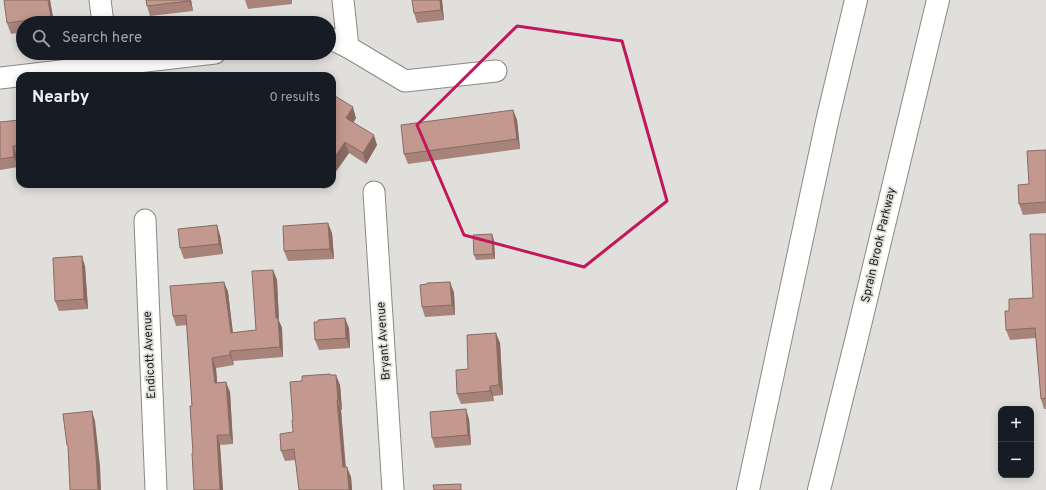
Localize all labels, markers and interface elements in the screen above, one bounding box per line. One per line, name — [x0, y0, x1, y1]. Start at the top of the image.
search box — [16, 16, 336, 60]
icon: search — [30, 27, 52, 49]
text: Search here — [62, 29, 142, 48]
text: Nearby — [32, 87, 89, 109]
text: 0 results — [269, 90, 320, 106]
street label: Sprain Brook Parkway — [858, 186, 900, 304]
street label: Bryant Avenue — [373, 301, 395, 381]
street label: Endicott Avenue — [140, 311, 160, 399]
map controls — [998, 406, 1034, 478]
button: + — [998, 406, 1034, 442]
button: − — [998, 442, 1034, 478]

